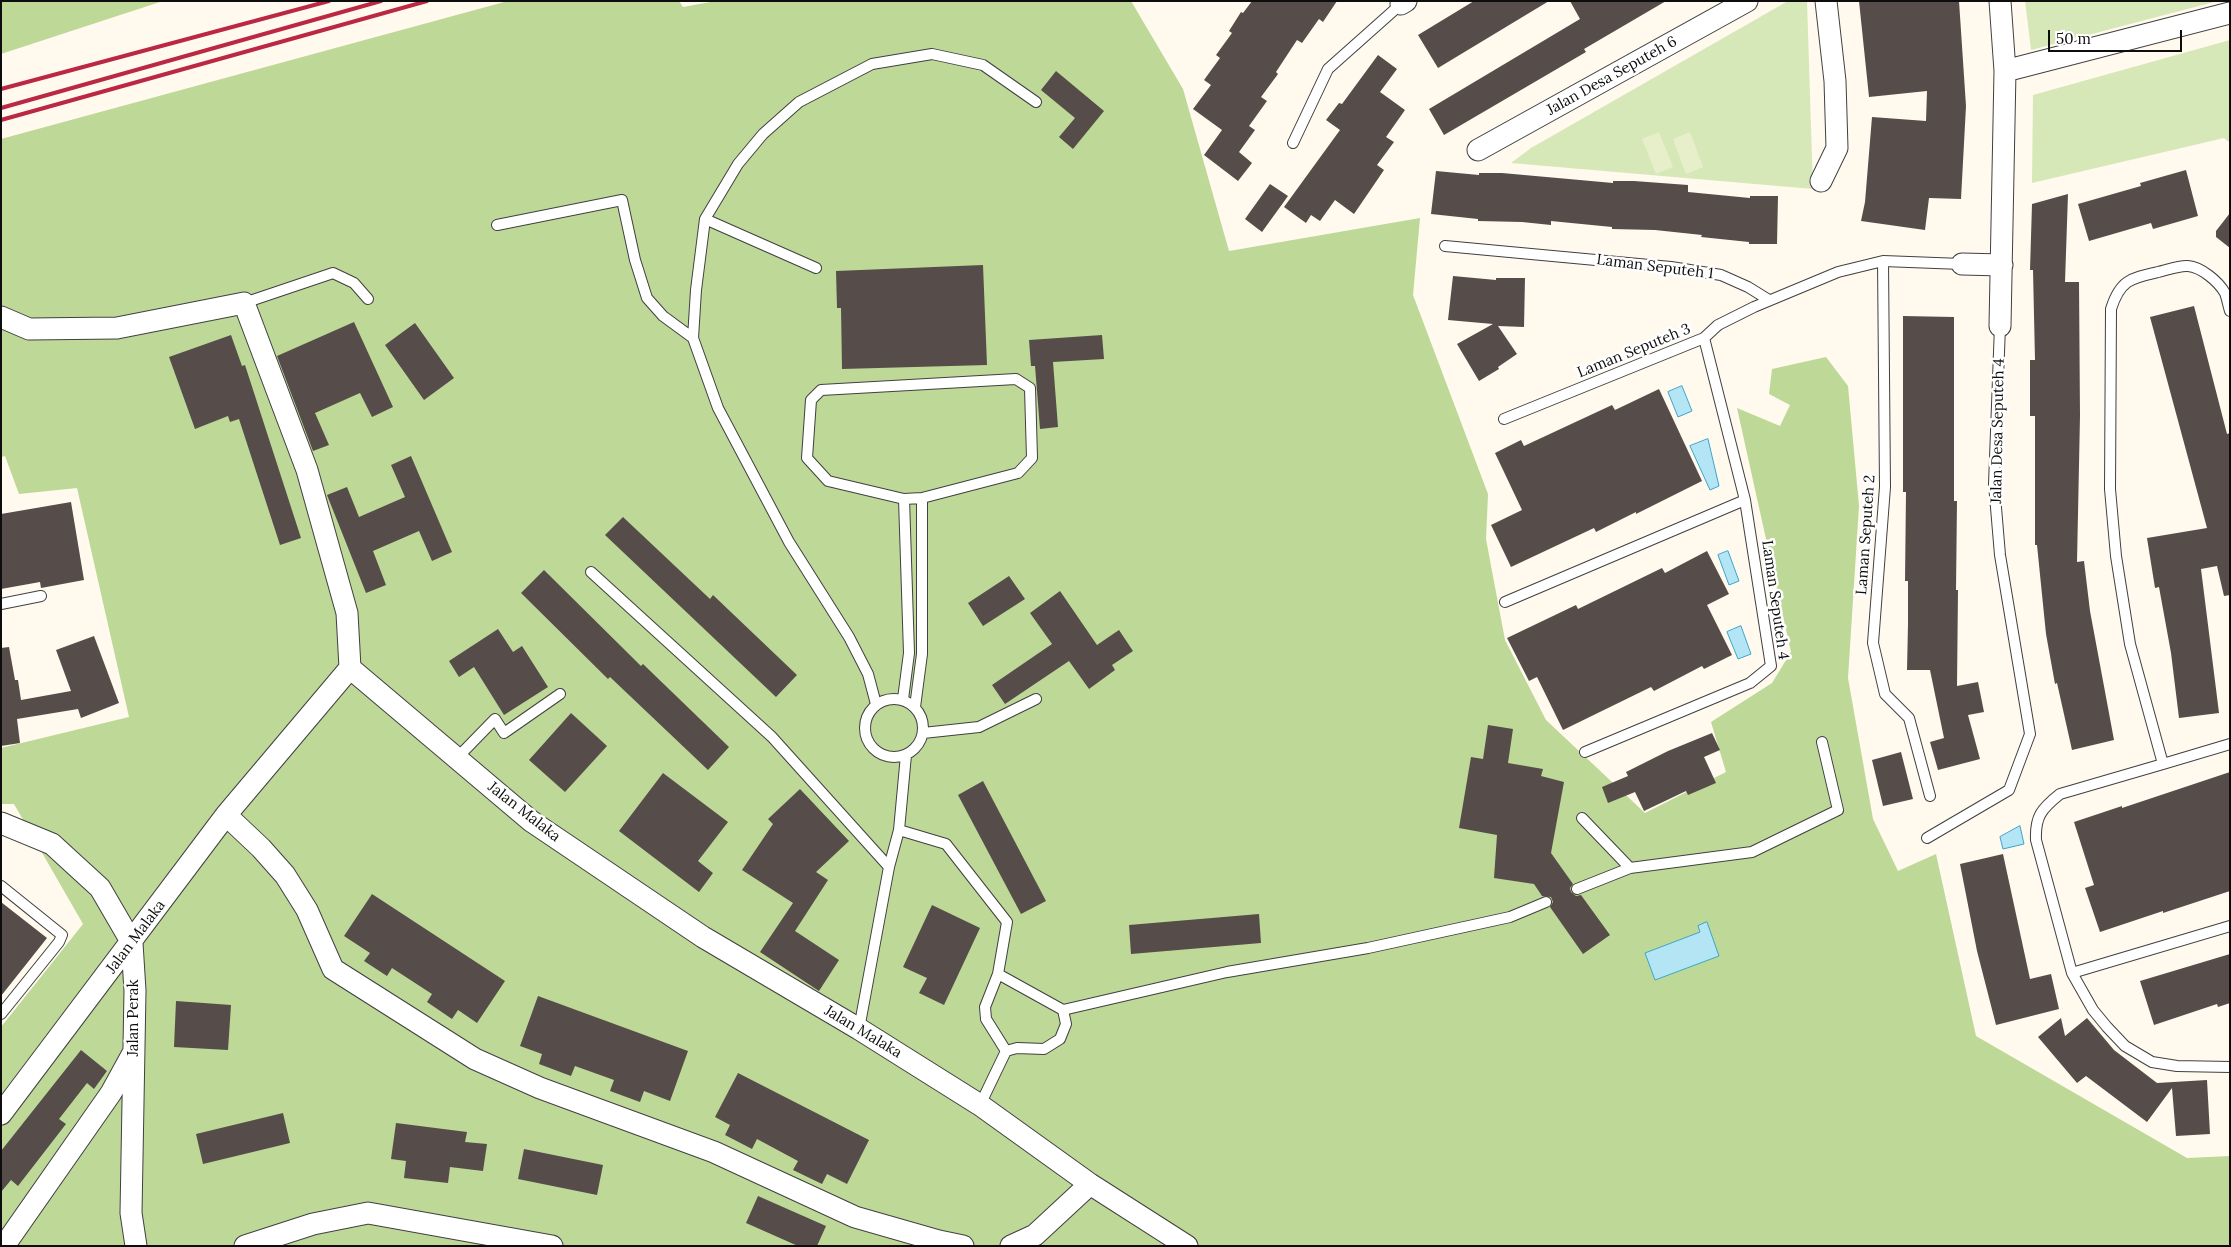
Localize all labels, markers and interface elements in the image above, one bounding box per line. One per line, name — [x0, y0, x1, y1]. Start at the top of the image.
scale bar — [2051, 20, 2185, 52]
text: 50 m — [2056, 29, 2091, 48]
street label: Jalan Desa Seputeh 6 — [1544, 33, 1680, 119]
street label: Laman Seputeh 1 — [1595, 251, 1715, 283]
street label: Laman Seputeh 3 — [1575, 320, 1693, 382]
street label: Jalan Desa Seputeh 4 — [1988, 358, 2008, 504]
street label: Laman Seputeh 2 — [1853, 474, 1879, 596]
street label: Laman Seputeh 4 — [1758, 539, 1792, 661]
street label: Jalan Malaka — [484, 778, 564, 846]
street label: Jalan Malaka — [103, 897, 169, 977]
street label: Jalan Perak — [125, 979, 143, 1057]
street label: Jalan Malaka — [821, 1002, 905, 1062]

